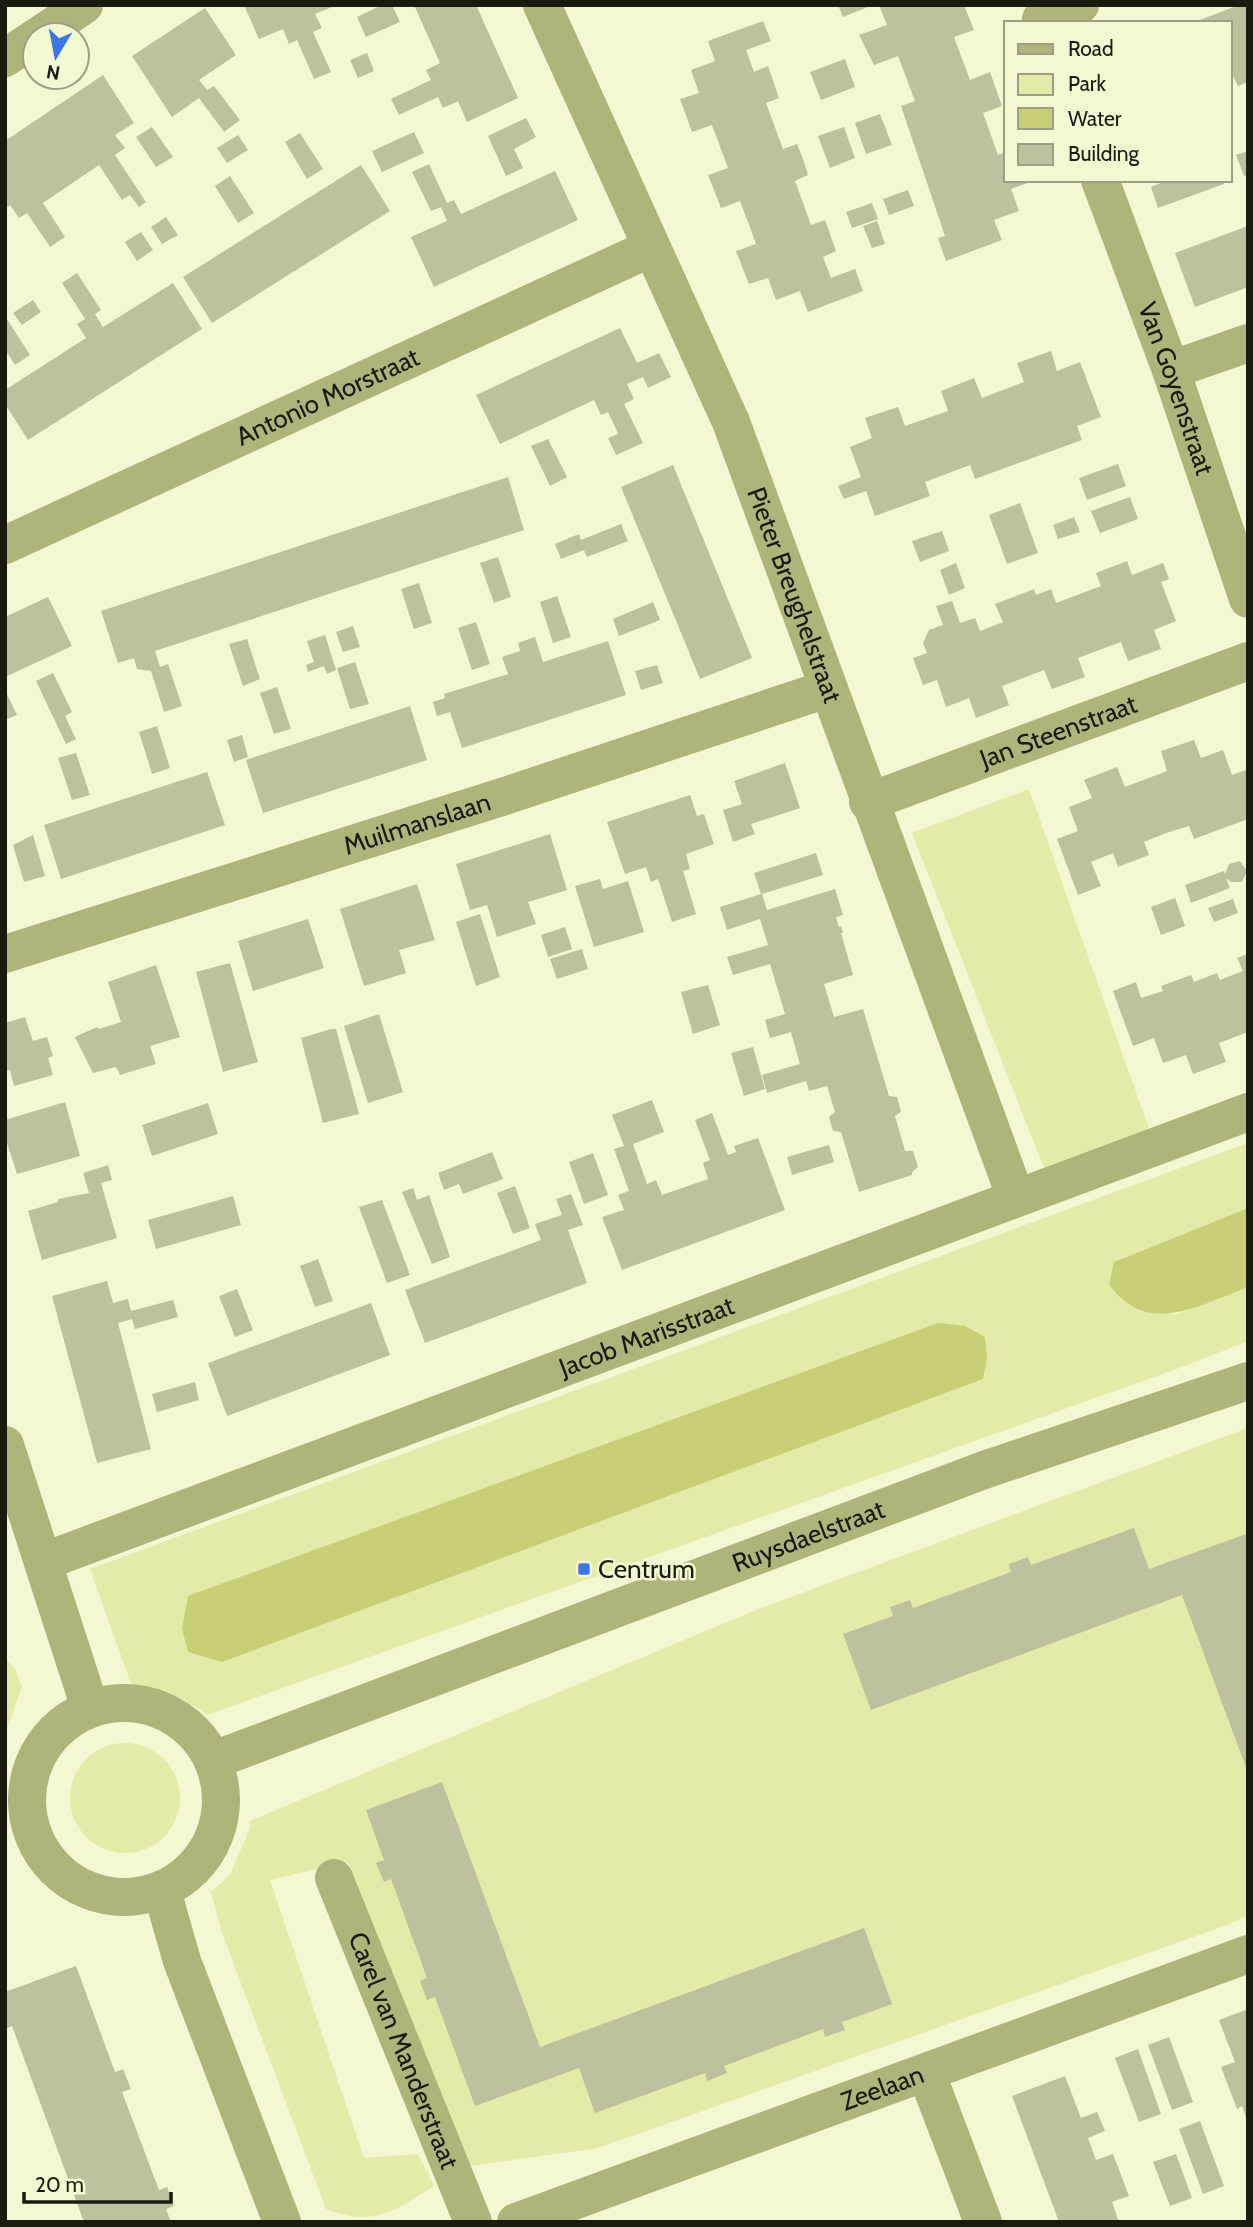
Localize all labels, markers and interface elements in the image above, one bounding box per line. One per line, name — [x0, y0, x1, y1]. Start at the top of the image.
north arrow — [21, 21, 91, 91]
legend — [1004, 21, 1232, 182]
text: Road — [1068, 36, 1114, 61]
text: N — [45, 60, 62, 85]
text: Park — [1068, 71, 1106, 96]
text: Water — [1068, 106, 1122, 131]
text: Building — [1068, 141, 1140, 166]
street label: Van Goyenstraat — [1131, 298, 1221, 479]
street label: Antonio Morstraat — [231, 341, 424, 453]
street label: Pieter Breughelstraat — [740, 483, 849, 707]
street label: Jan Steenstraat — [974, 688, 1141, 775]
street label: Muilmanslaan — [339, 786, 494, 862]
street label: Jacob Marisstraat — [554, 1289, 739, 1384]
street label: Ruysdaelstraat — [728, 1493, 889, 1579]
place label: Centrum — [598, 1553, 695, 1585]
marker: Centrum — [576, 1561, 592, 1577]
street label: Carel van Manderstraat — [342, 1928, 466, 2174]
street label: Zeelaan — [836, 2058, 928, 2118]
scale bar — [24, 2160, 172, 2204]
text: 20 m — [35, 2172, 84, 2197]

